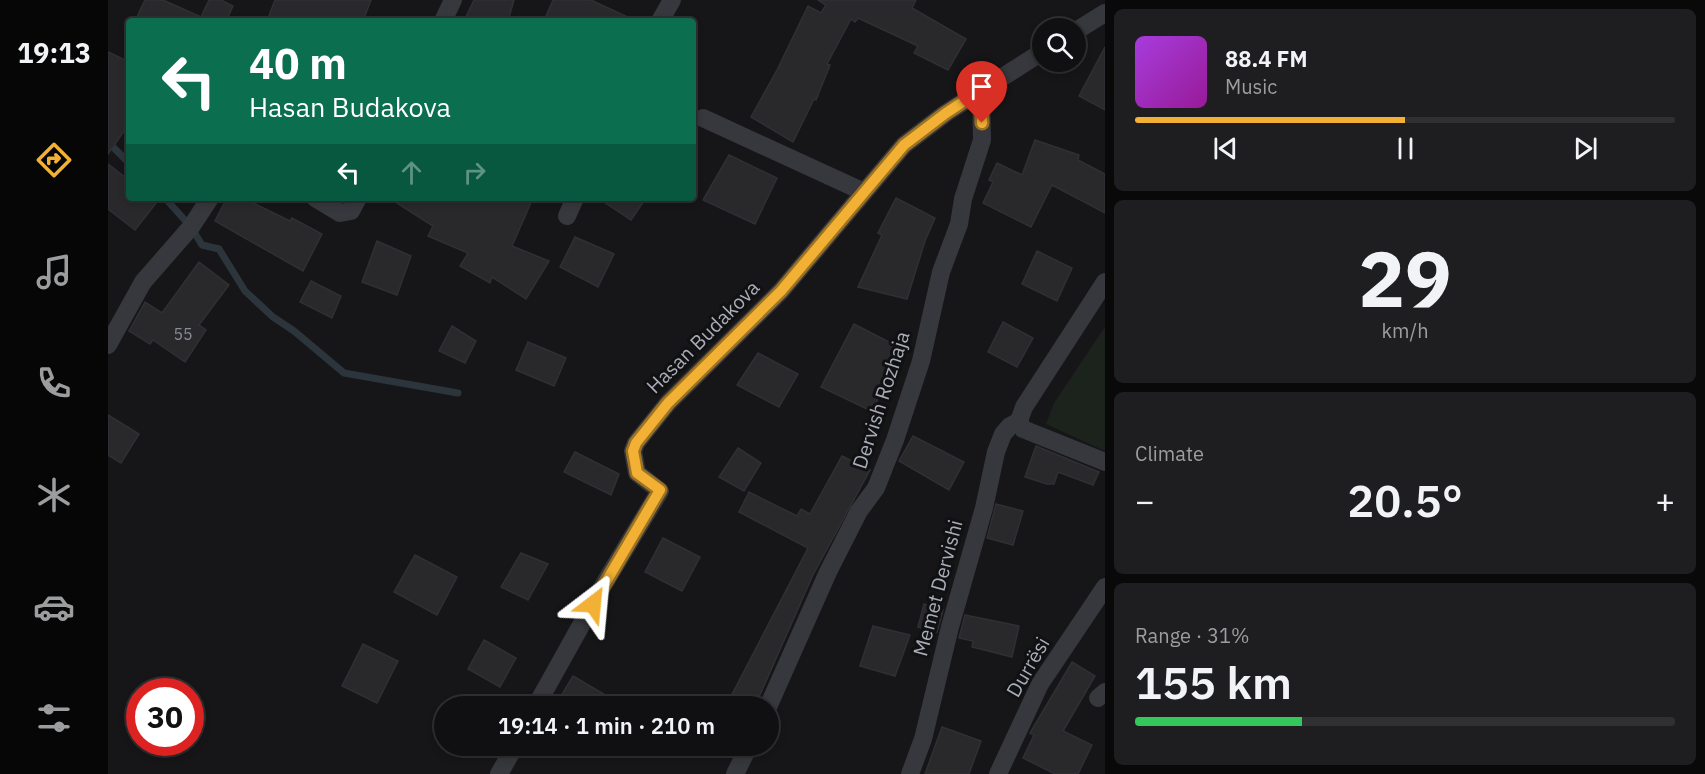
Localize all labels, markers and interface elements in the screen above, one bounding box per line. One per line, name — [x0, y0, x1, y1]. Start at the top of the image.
map controls — [1032, 18, 1086, 72]
button: search — [1032, 18, 1086, 72]
text: 19:13 — [17, 35, 91, 70]
text: 40 m — [249, 36, 347, 91]
icon: left — [150, 42, 228, 120]
text: 88.4 FM — [1225, 44, 1308, 73]
pin — [956, 61, 1007, 123]
icon: arrive — [965, 70, 998, 103]
text: Music — [1225, 73, 1277, 100]
text: Hasan Budakova — [249, 89, 451, 124]
icon: previous — [1209, 132, 1242, 165]
icon: pause — [1389, 132, 1422, 165]
icon: next — [1569, 132, 1602, 165]
icon: directions — [33, 139, 75, 181]
icon: left — [332, 156, 365, 189]
icon: ahead — [395, 156, 428, 189]
icon: right — [458, 156, 491, 189]
text: 29 — [1358, 227, 1452, 328]
icon: music — [33, 251, 75, 293]
street label: Hasan Budakova — [640, 274, 765, 399]
text: km/h — [1381, 317, 1429, 344]
house number: 55 — [173, 324, 193, 344]
street label: Dervish Rozhaja — [846, 327, 916, 472]
icon: phone — [33, 362, 75, 404]
text: Climate — [1135, 440, 1204, 467]
text: 20.5° — [1347, 471, 1463, 529]
icon: climate — [33, 474, 75, 516]
text: − — [1135, 479, 1155, 522]
text: + — [1655, 479, 1675, 522]
street label: Memet Dervishi — [906, 517, 969, 659]
position arrow — [561, 572, 625, 636]
icon: car — [33, 586, 75, 628]
text: Range · 31% — [1135, 622, 1250, 649]
street label: Durrësi — [1000, 632, 1056, 702]
text: 155 km — [1135, 653, 1292, 711]
speed limit sign: 30 — [126, 678, 204, 756]
icon: filters — [33, 697, 75, 739]
text: 19:14 · 1 min · 210 m — [498, 711, 715, 740]

